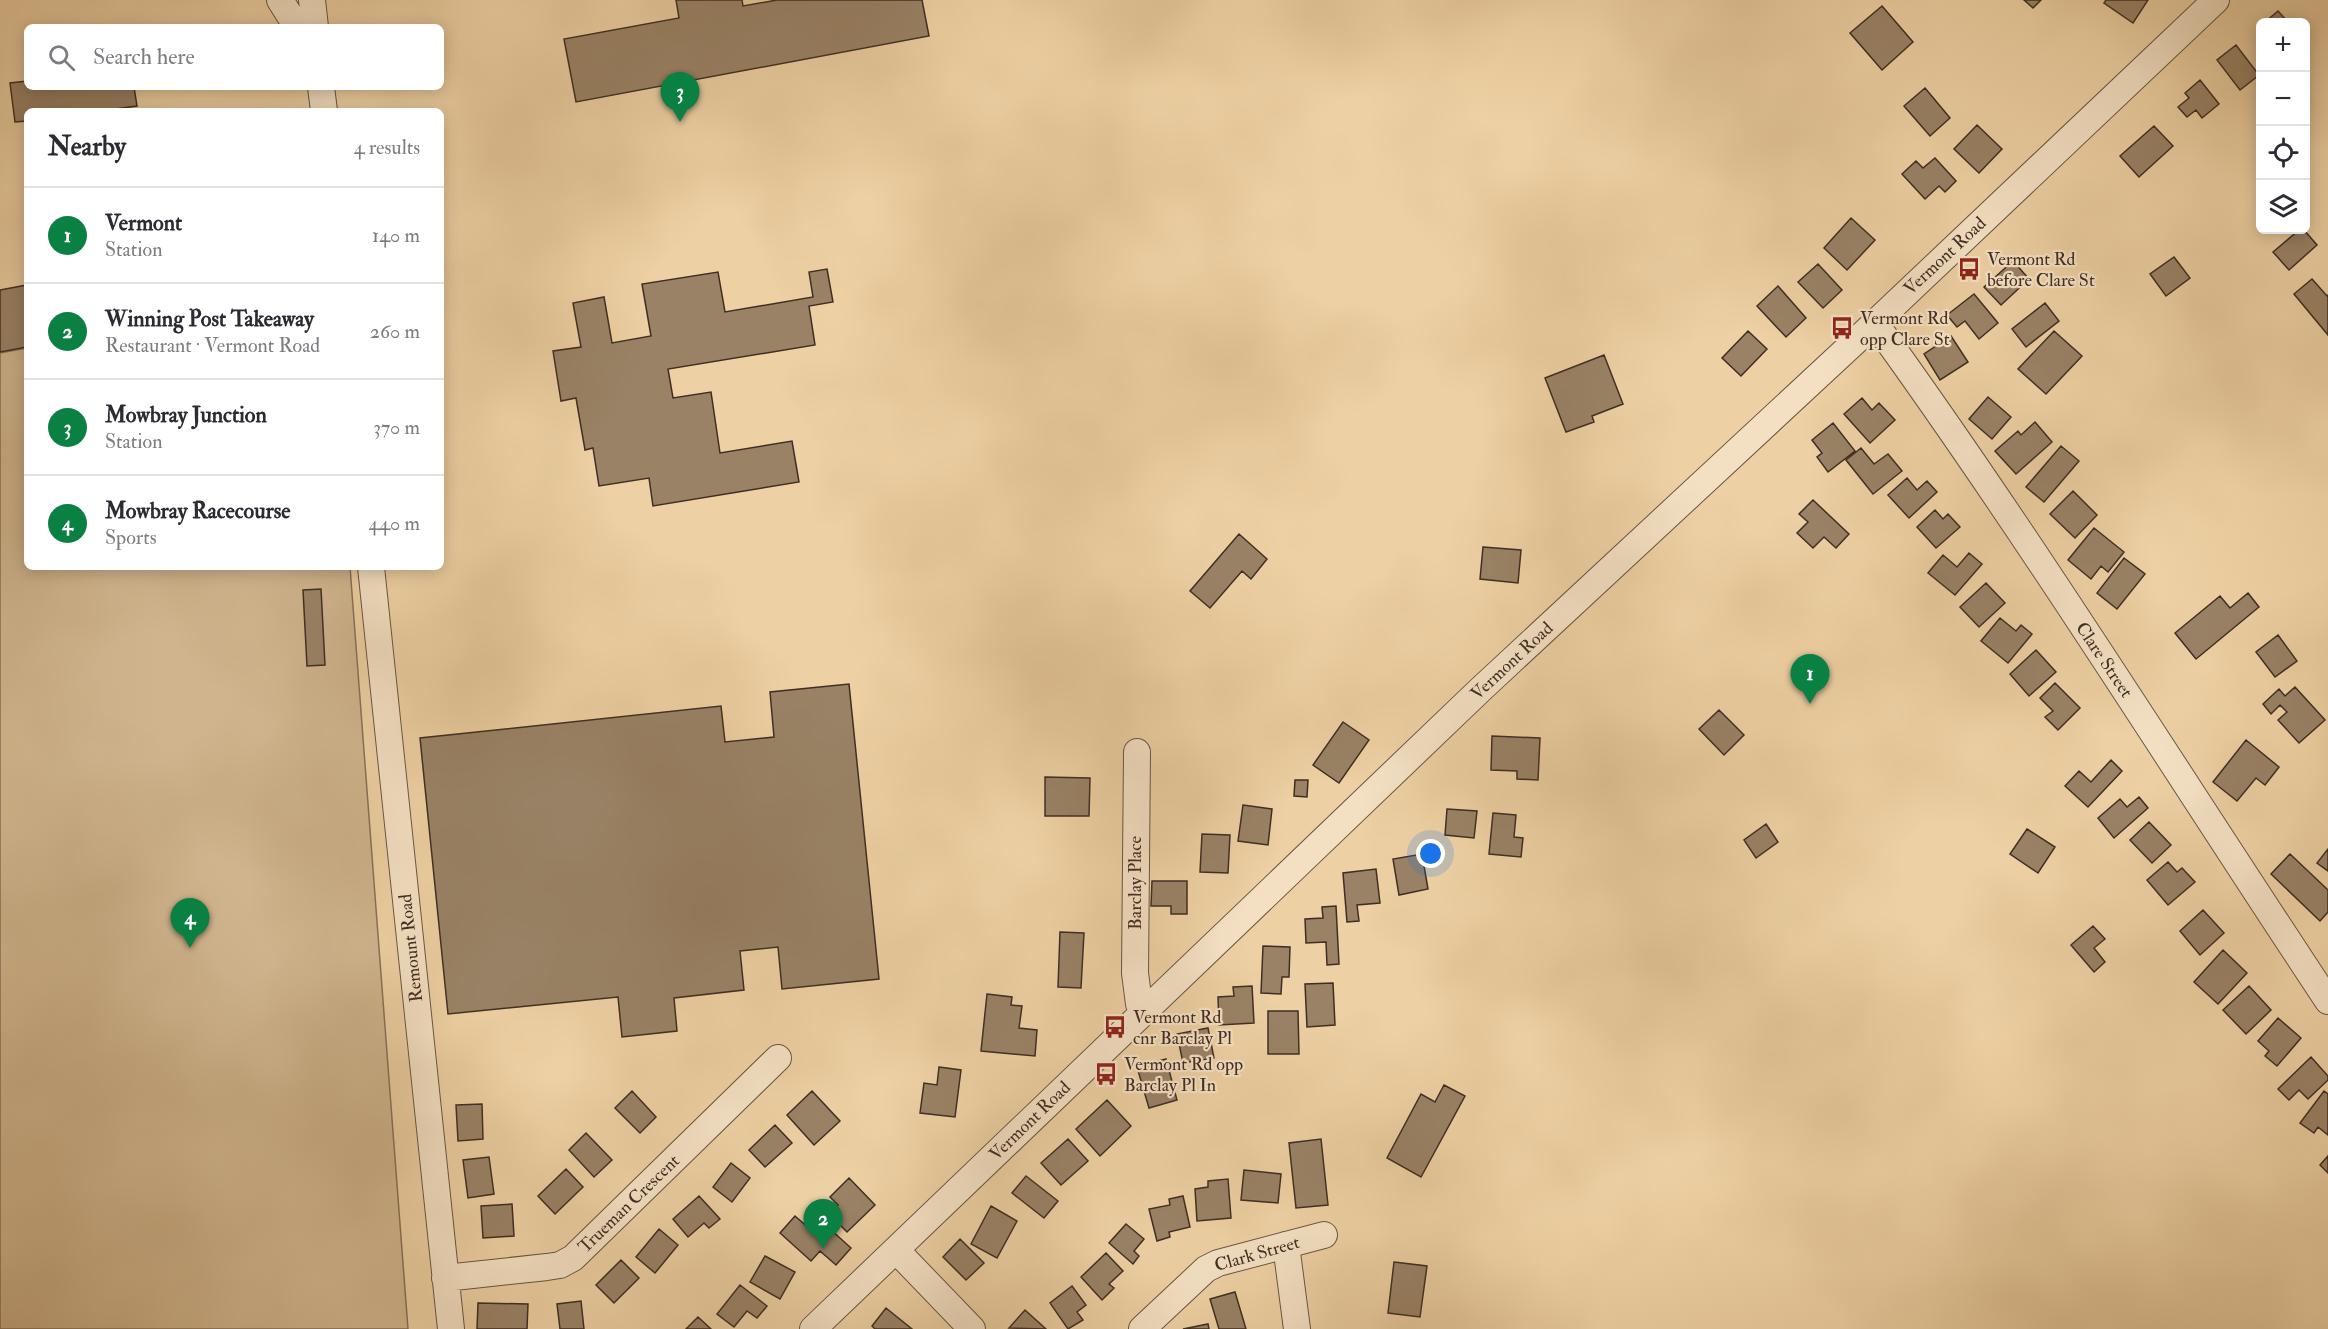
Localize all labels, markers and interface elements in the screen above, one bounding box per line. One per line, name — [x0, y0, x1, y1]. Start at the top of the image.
map controls — [2256, 18, 2310, 234]
button: + — [2256, 18, 2310, 72]
search box — [24, 24, 444, 90]
icon: search — [45, 41, 78, 74]
text: Search here — [93, 43, 195, 71]
pin: 3 — [660, 72, 700, 122]
button: − — [2256, 72, 2310, 126]
button: locate — [2256, 126, 2310, 180]
text: Nearby — [48, 131, 126, 163]
text: 4 results — [354, 135, 420, 160]
button: layers — [2256, 180, 2310, 234]
text: Vermont — [105, 209, 182, 237]
street label: Vermont Road — [1899, 212, 1991, 300]
text: 1 — [64, 223, 71, 248]
text: 140 m — [372, 223, 420, 248]
text: Station — [105, 237, 162, 262]
place label: Vermont Rd before Clare St — [1987, 248, 2095, 292]
bus stop icon: Vermont Rd before Clare St — [1956, 256, 1982, 282]
text: Winning Post Takeaway — [105, 305, 314, 333]
place label: Vermont Rd opp Clare St — [1860, 307, 1950, 351]
bus stop icon: Vermont Rd opp Clare St — [1829, 315, 1855, 341]
text: 2 — [62, 319, 73, 344]
text: 260 m — [370, 319, 420, 344]
text: Restaurant · Vermont Road — [105, 333, 320, 358]
text: Mowbray Junction — [105, 401, 267, 429]
text: 3 — [64, 415, 71, 440]
text: 370 m — [373, 415, 420, 440]
text: Station — [105, 429, 162, 454]
text: Mowbray Racecourse — [105, 497, 291, 525]
text: 4 — [62, 511, 73, 536]
text: 440 m — [368, 511, 420, 536]
text: Sports — [105, 525, 157, 550]
street label: Vermont Road — [1466, 617, 1558, 705]
street label: Clare Street — [2070, 618, 2138, 702]
pin: 1 — [1790, 654, 1830, 704]
street label: Barclay Place — [1124, 836, 1147, 930]
your location — [1416, 839, 1445, 868]
street label: Remount Road — [394, 893, 428, 1003]
pin: 4 — [170, 898, 210, 948]
place label: Vermont Rd cnr Barclay Pl — [1133, 1006, 1232, 1050]
bus stop icon: Vermont Rd cnr Barclay Pl — [1102, 1014, 1128, 1040]
place label: Vermont Rd opp Barclay Pl In — [1124, 1053, 1243, 1097]
bus stop icon: Vermont Rd opp Barclay Pl In — [1093, 1061, 1119, 1087]
street label: Vermont Road — [984, 1076, 1076, 1166]
street label: Trueman Crescent — [573, 1150, 685, 1258]
pin: 2 — [804, 1200, 842, 1249]
street label: Clark Street — [1212, 1231, 1302, 1277]

